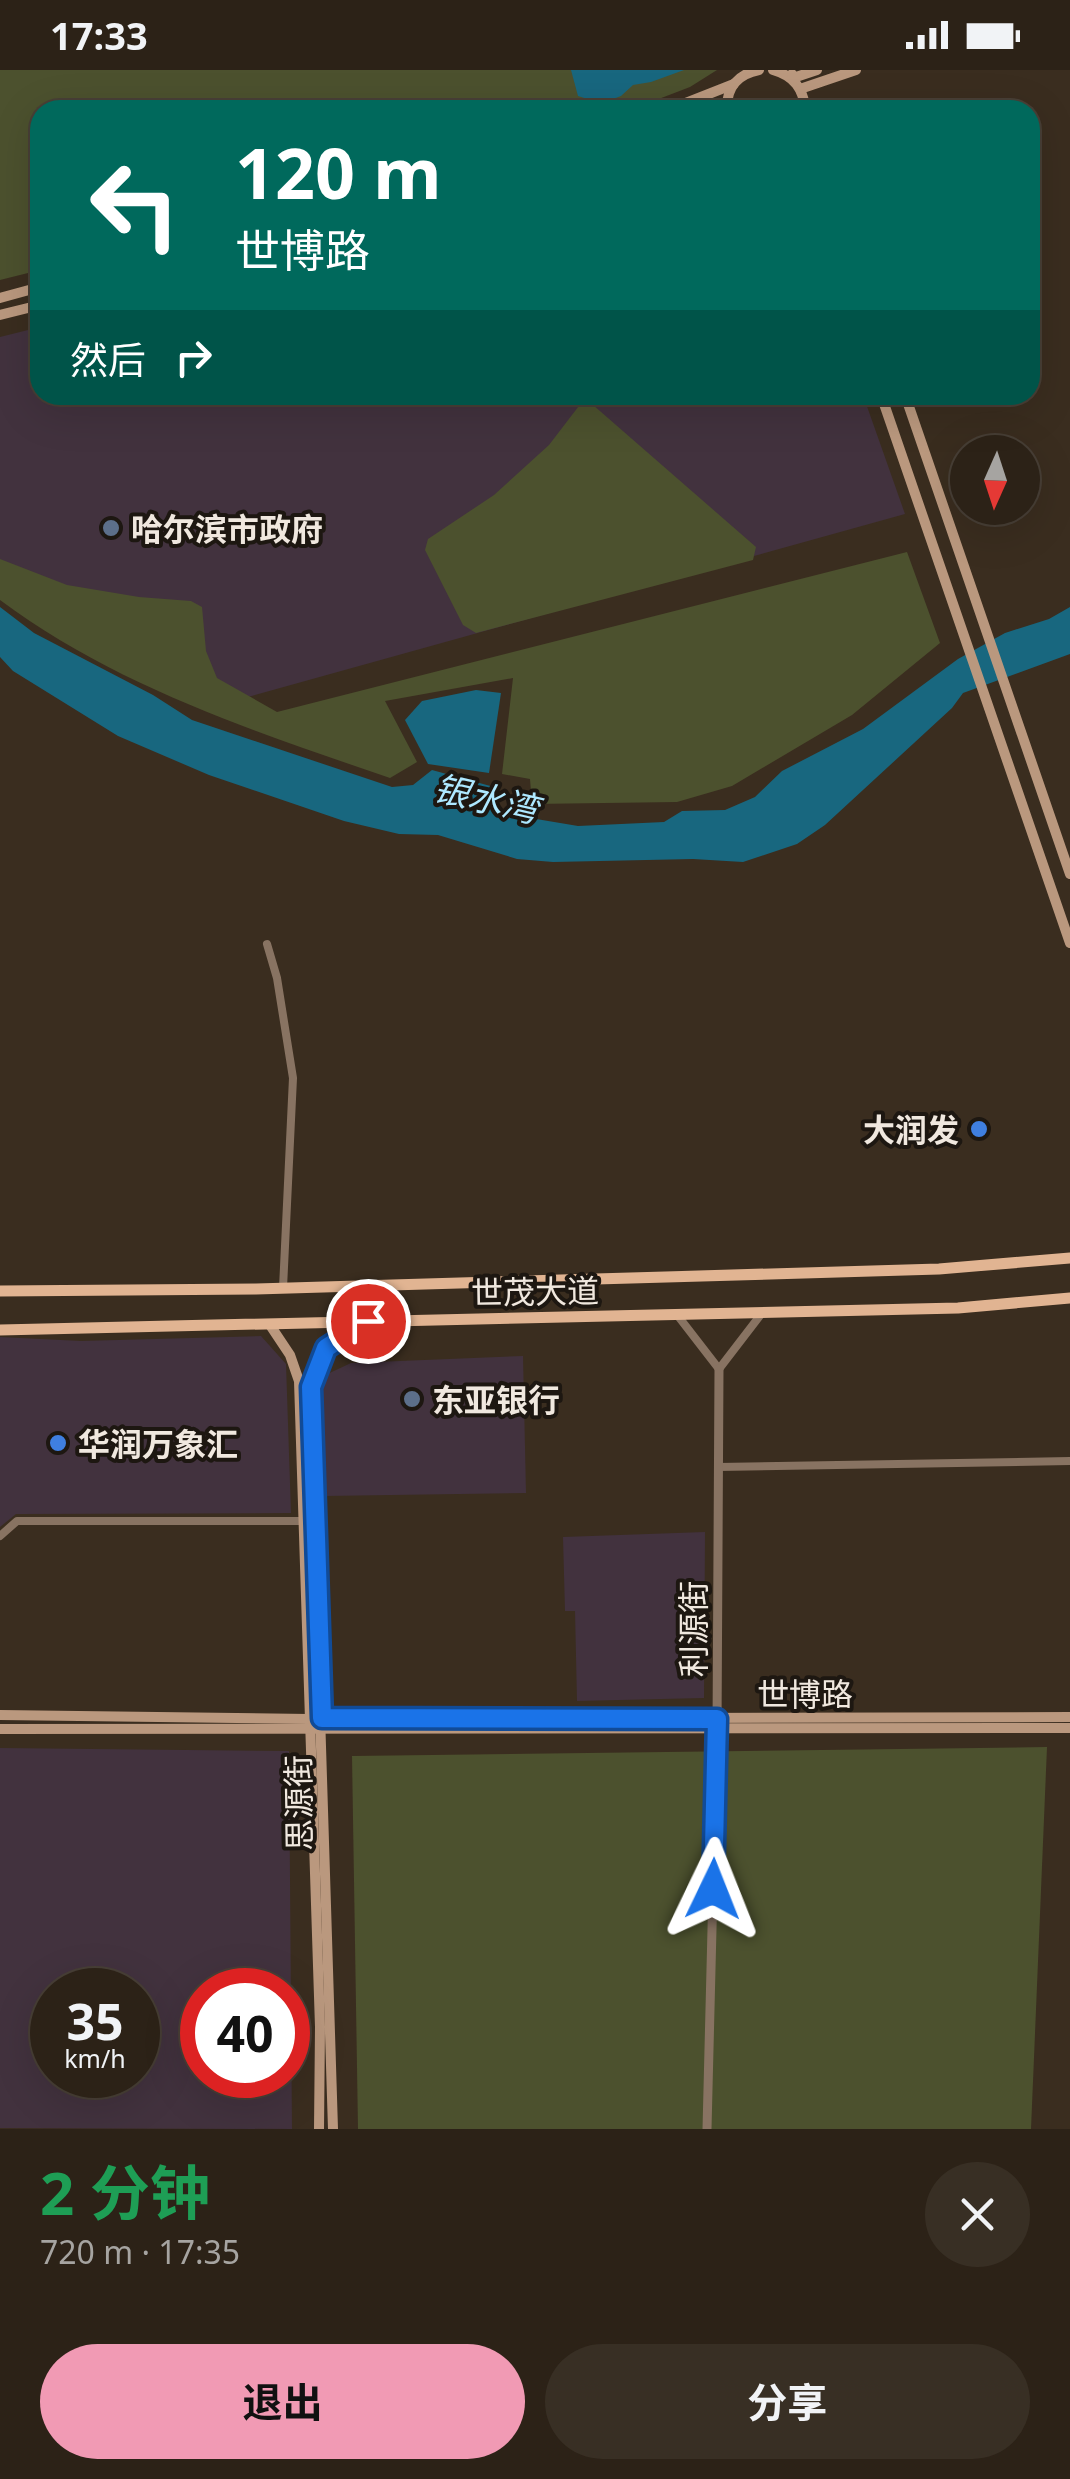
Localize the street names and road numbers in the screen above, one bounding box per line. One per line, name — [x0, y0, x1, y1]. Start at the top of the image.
street label: 世茂大道 — [471, 1268, 599, 1314]
street label: 利源街 — [671, 1581, 714, 1677]
street label: 世博路 — [757, 1672, 853, 1715]
street label: 思源街 — [276, 1755, 320, 1851]

